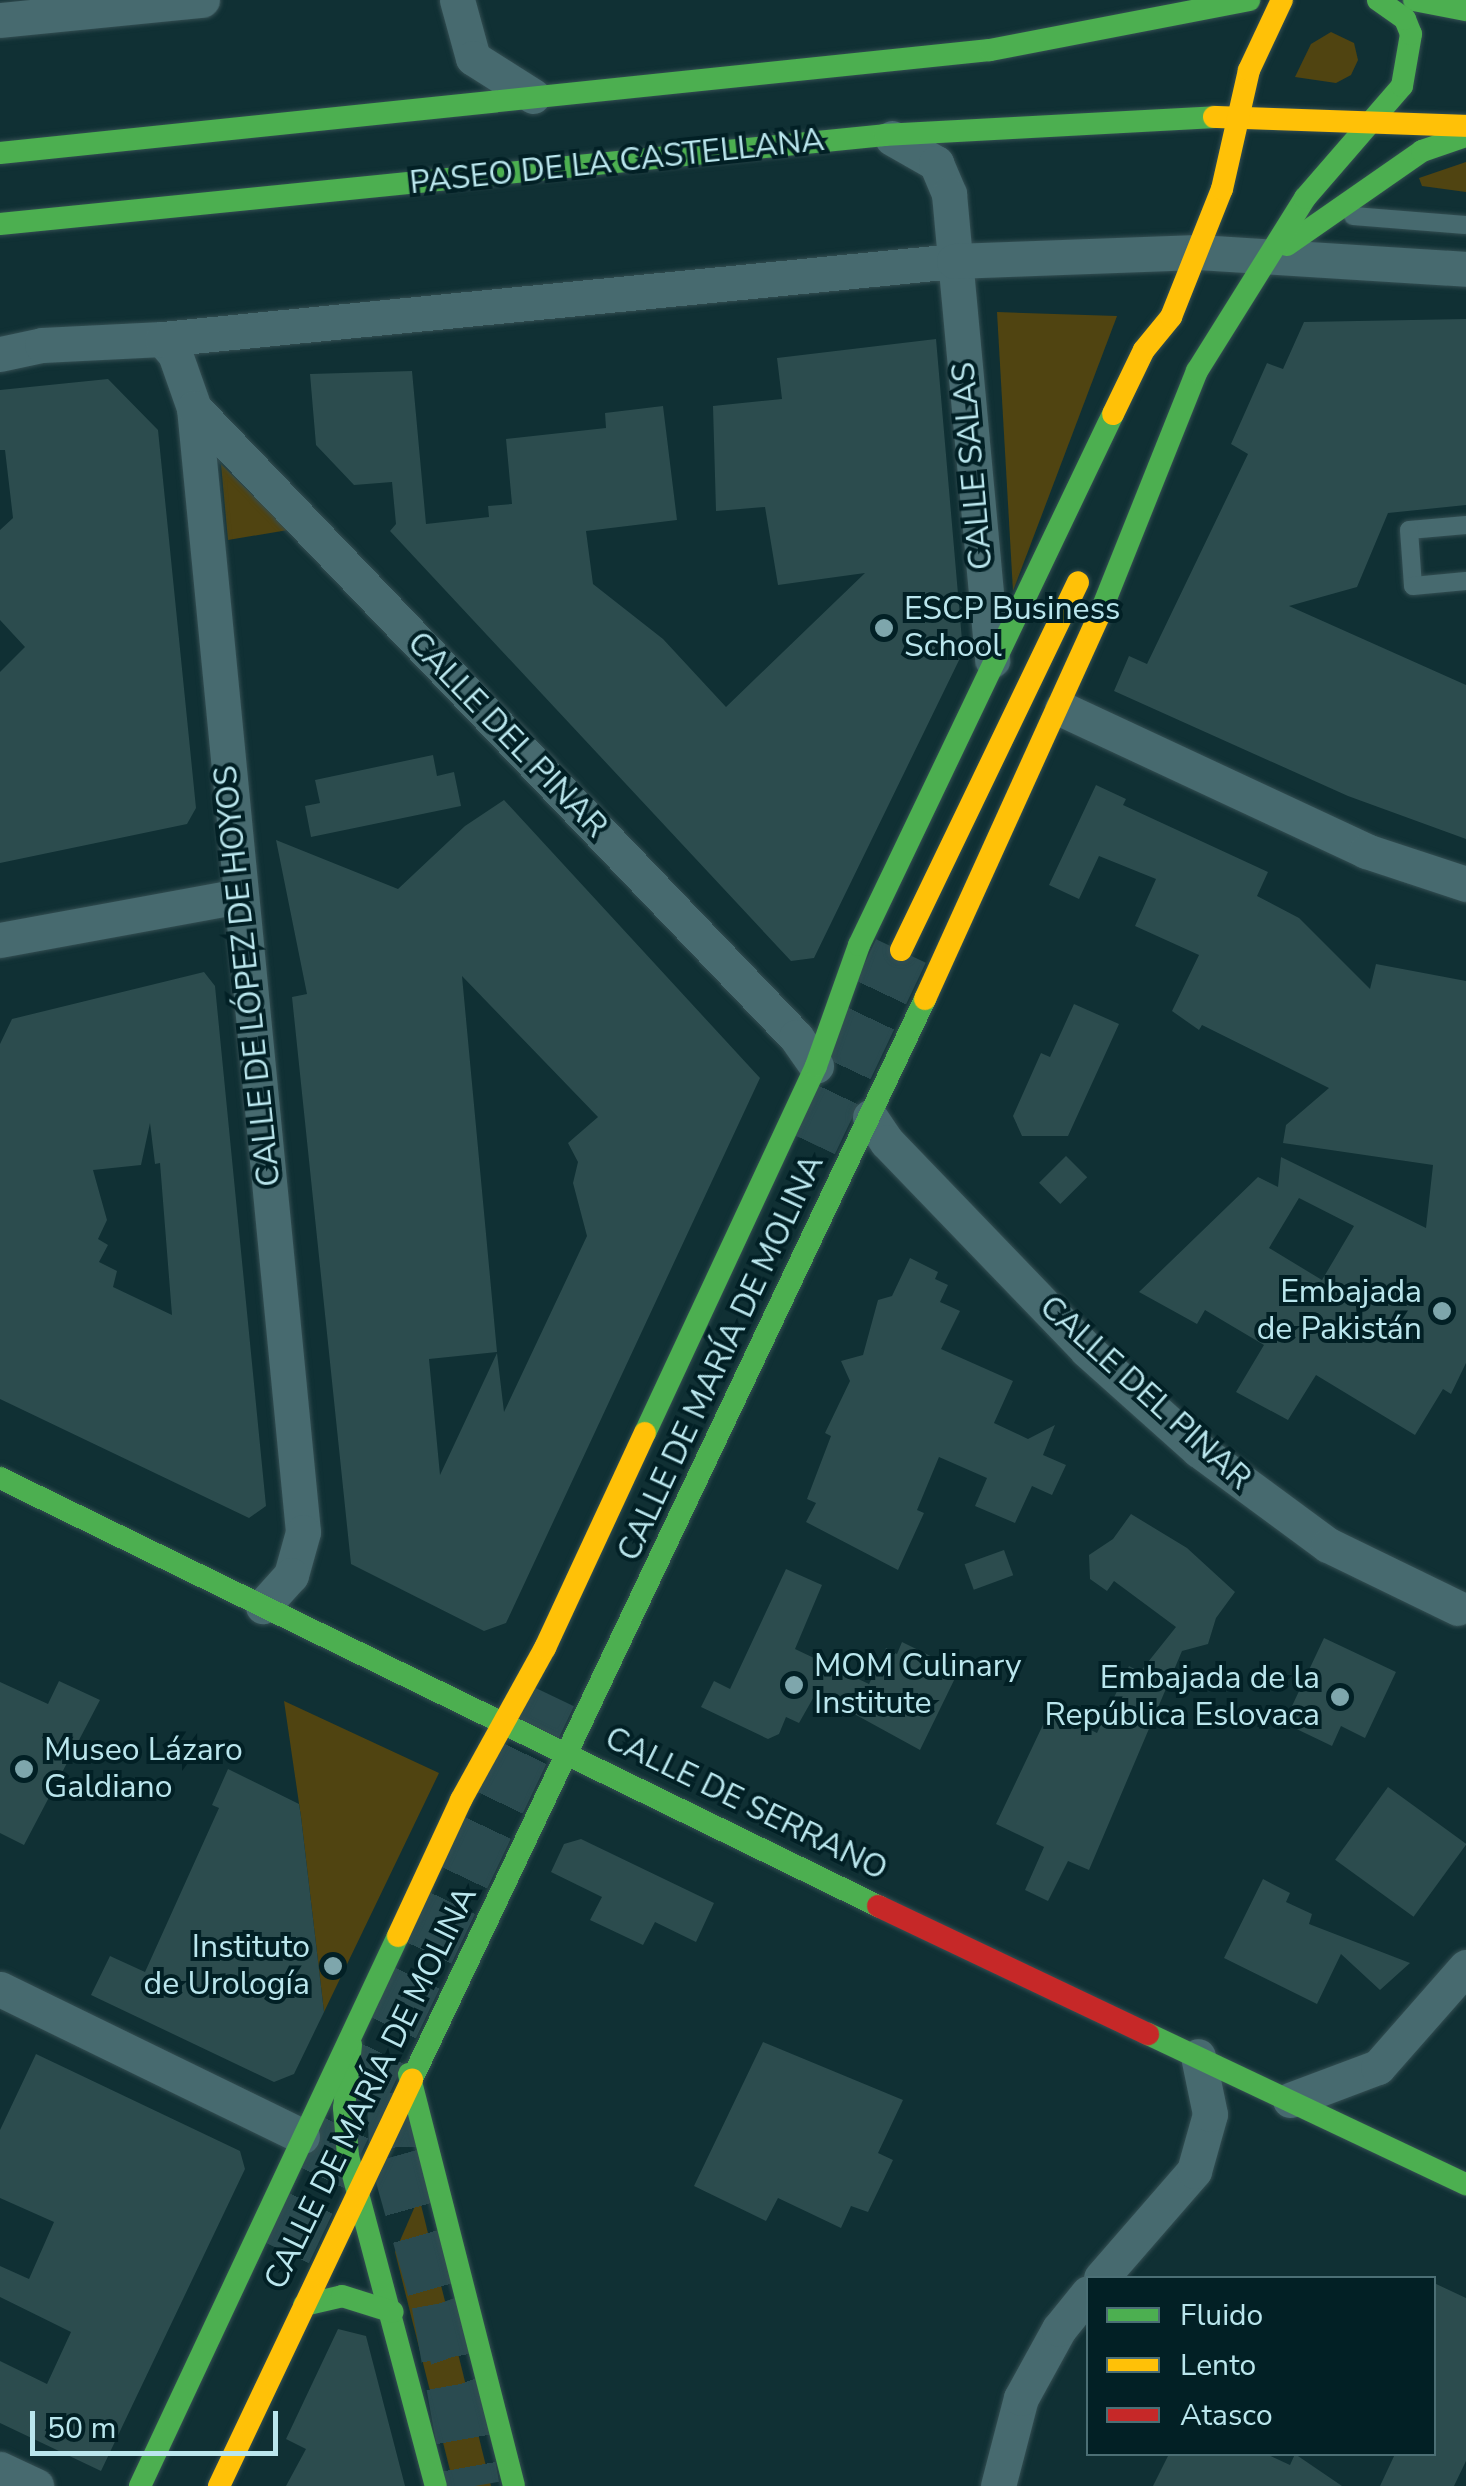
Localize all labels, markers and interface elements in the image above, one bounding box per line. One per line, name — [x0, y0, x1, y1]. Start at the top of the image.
street label: PASEO DE LA CASTELLANA — [408, 121, 826, 203]
street label: CALLE SALAS — [945, 361, 1001, 571]
place label: ESCP Business School — [904, 591, 1120, 666]
marker: ESCP Business School — [873, 617, 895, 639]
street label: CALLE DEL PINAR — [399, 624, 615, 846]
street label: CALLE DE LÓPEZ DE HOYOS — [207, 764, 289, 1188]
street label: CALLE DE MARÍA DE MOLINA — [610, 1149, 832, 1567]
place label: Embajada de Pakistán — [1257, 1274, 1422, 1349]
street label: CALLE DEL PINAR — [1032, 1288, 1258, 1498]
marker: Embajada de Pakistán — [1431, 1300, 1453, 1322]
place label: MOM Culinary Institute — [814, 1648, 1022, 1723]
place label: Embajada de la República Eslovaca — [1044, 1660, 1320, 1735]
marker: MOM Culinary Institute — [783, 1674, 805, 1696]
marker: Embajada de la República Eslovaca — [1329, 1686, 1351, 1708]
street label: CALLE DE SERRANO — [599, 1719, 893, 1889]
place label: Museo Lázaro Galdiano — [44, 1732, 243, 1807]
marker: Museo Lázaro Galdiano — [13, 1758, 35, 1780]
street label: CALLE DE MARÍA DE MOLINA — [257, 1880, 485, 2296]
place label: Instituto de Urología — [144, 1929, 310, 2004]
marker: Instituto de Urología — [320, 1953, 346, 1979]
legend — [1086, 2276, 1436, 2456]
text: Fluido — [1180, 2295, 1263, 2336]
text: Lento — [1180, 2345, 1256, 2386]
scale bar — [35, 2391, 282, 2453]
text: Atasco — [1180, 2395, 1273, 2436]
text: 50 m — [47, 2408, 116, 2449]

